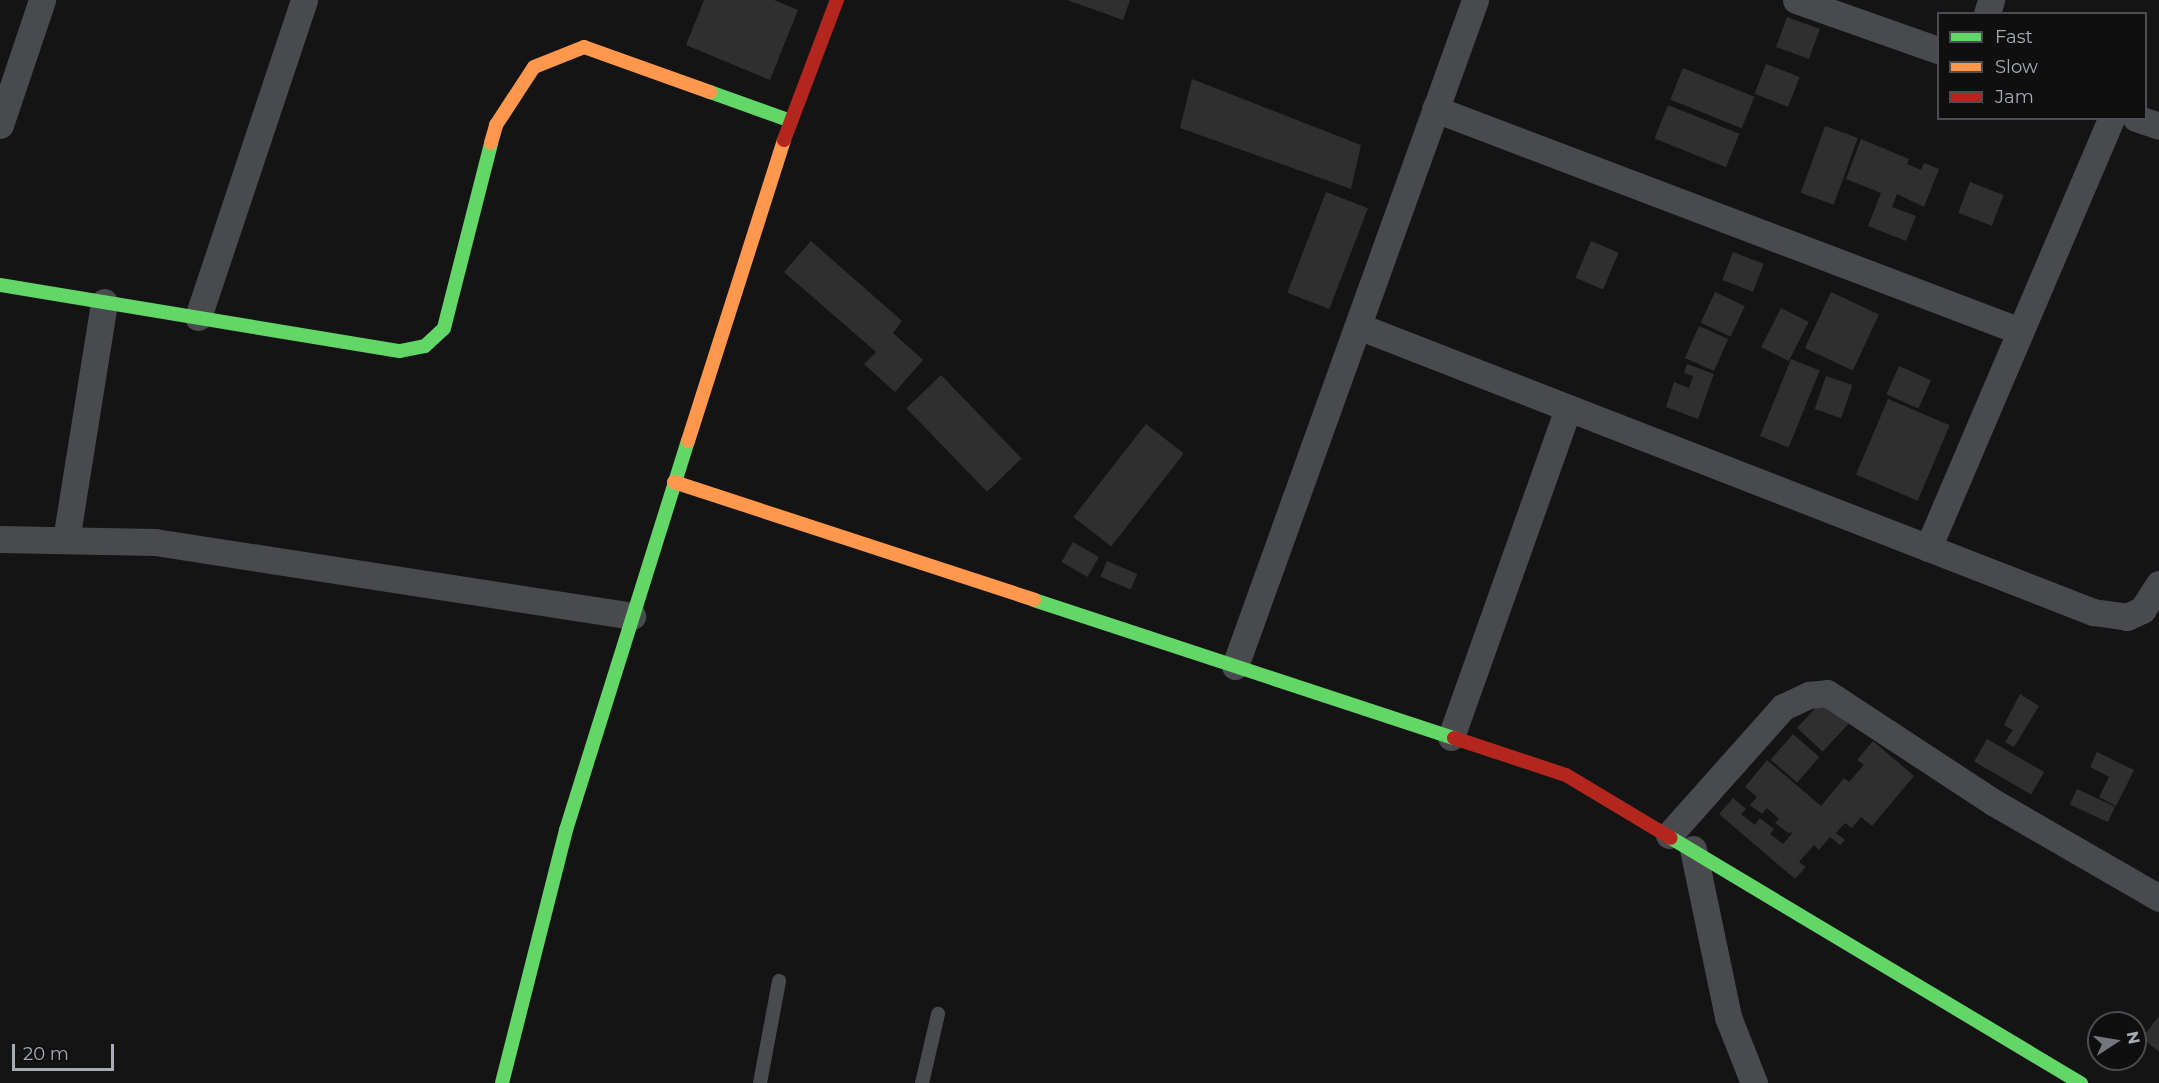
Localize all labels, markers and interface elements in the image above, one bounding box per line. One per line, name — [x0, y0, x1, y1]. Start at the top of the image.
legend — [1937, 12, 2147, 120]
text: Fast — [1995, 26, 2033, 48]
text: Slow — [1995, 56, 2038, 78]
text: Jam — [1995, 86, 2034, 108]
north arrow — [2087, 1011, 2147, 1071]
text: N — [2123, 1029, 2144, 1046]
scale bar — [15, 1032, 117, 1070]
text: 20 m — [23, 1043, 69, 1065]

